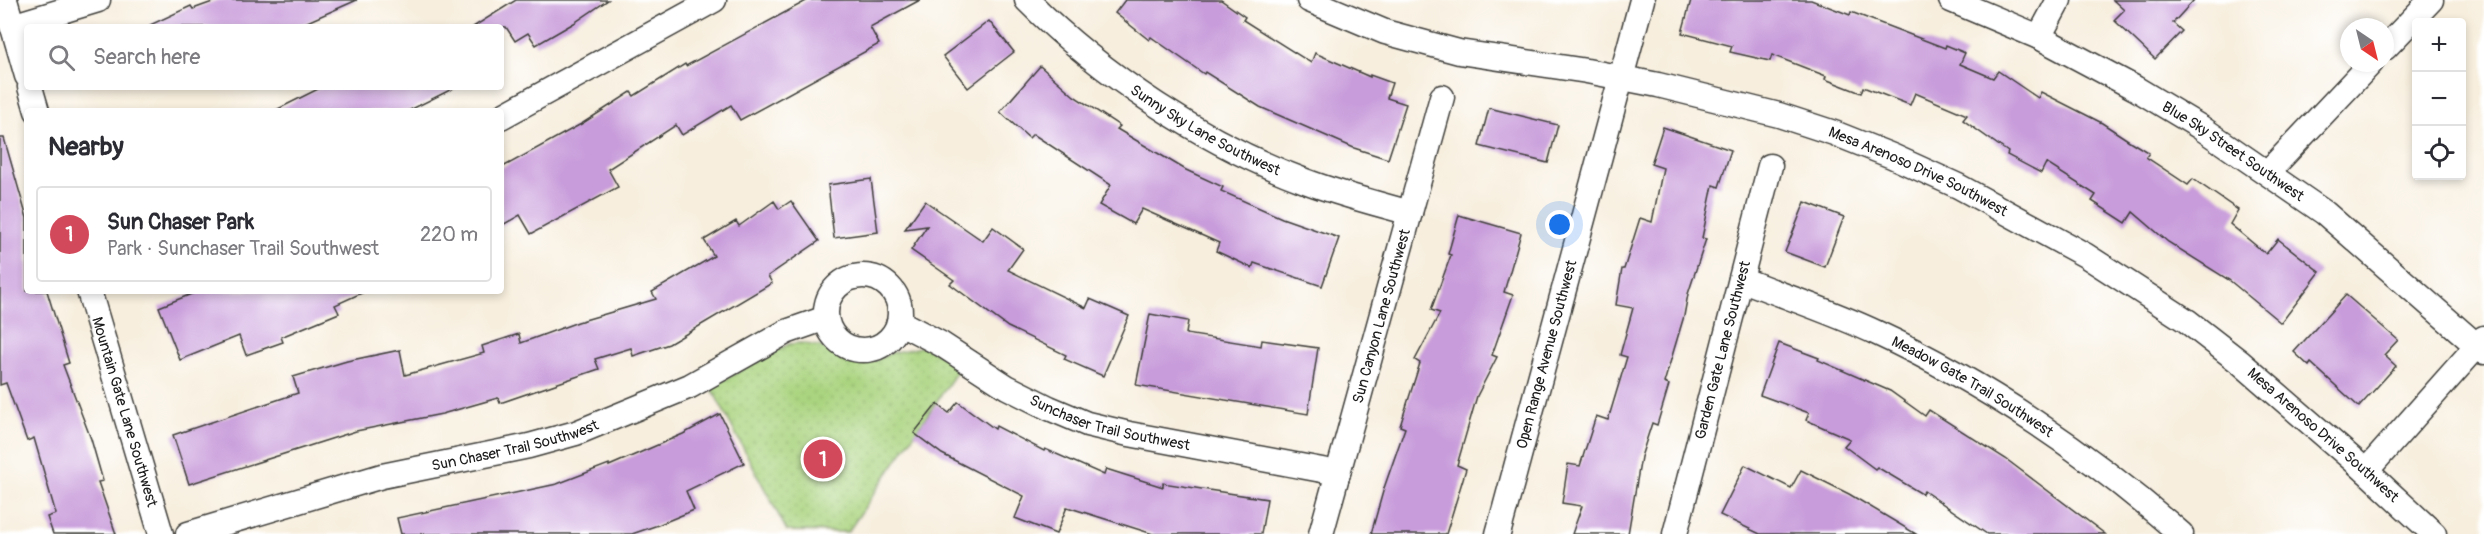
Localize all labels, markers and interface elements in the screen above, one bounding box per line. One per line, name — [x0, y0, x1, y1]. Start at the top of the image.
north arrow — [2340, 18, 2394, 72]
map controls — [2412, 18, 2466, 180]
button: + — [2412, 18, 2466, 72]
search box — [24, 24, 504, 90]
icon: search — [45, 41, 78, 74]
text: Search here — [93, 43, 200, 71]
button: − — [2412, 72, 2466, 126]
street label: Sunny Sky Lane Southwest — [1127, 80, 1284, 180]
street label: Blue Sky Street Southwest — [2159, 97, 2309, 206]
street label: Mesa Arenoso Drive Southwest — [1826, 122, 2012, 221]
button: locate — [2412, 126, 2466, 180]
text: Nearby — [48, 131, 124, 163]
text: Sun Chaser Park — [107, 208, 254, 236]
your location — [1545, 210, 1574, 239]
text: 1 — [66, 222, 73, 247]
text: 220 m — [420, 222, 478, 247]
street label: Sun Canyon Lane Southwest — [1348, 226, 1415, 406]
text: Park · Sunchaser Trail Southwest — [107, 236, 379, 261]
street label: Open Range Avenue Southwest — [1512, 257, 1581, 451]
street label: Garden Gate Lane Southwest — [1690, 258, 1755, 441]
street label: Mountain Gate Lane Southwest — [88, 315, 162, 510]
street label: Meadow Gate Trail Southwest — [1889, 332, 2058, 442]
street label: Mesa Arenoso Drive Southwest — [2244, 363, 2404, 507]
street label: Sunchaser Trail Southwest — [1026, 390, 1192, 455]
street label: Sun Chaser Trail Southwest — [430, 415, 602, 475]
pin: 1 — [804, 436, 842, 482]

